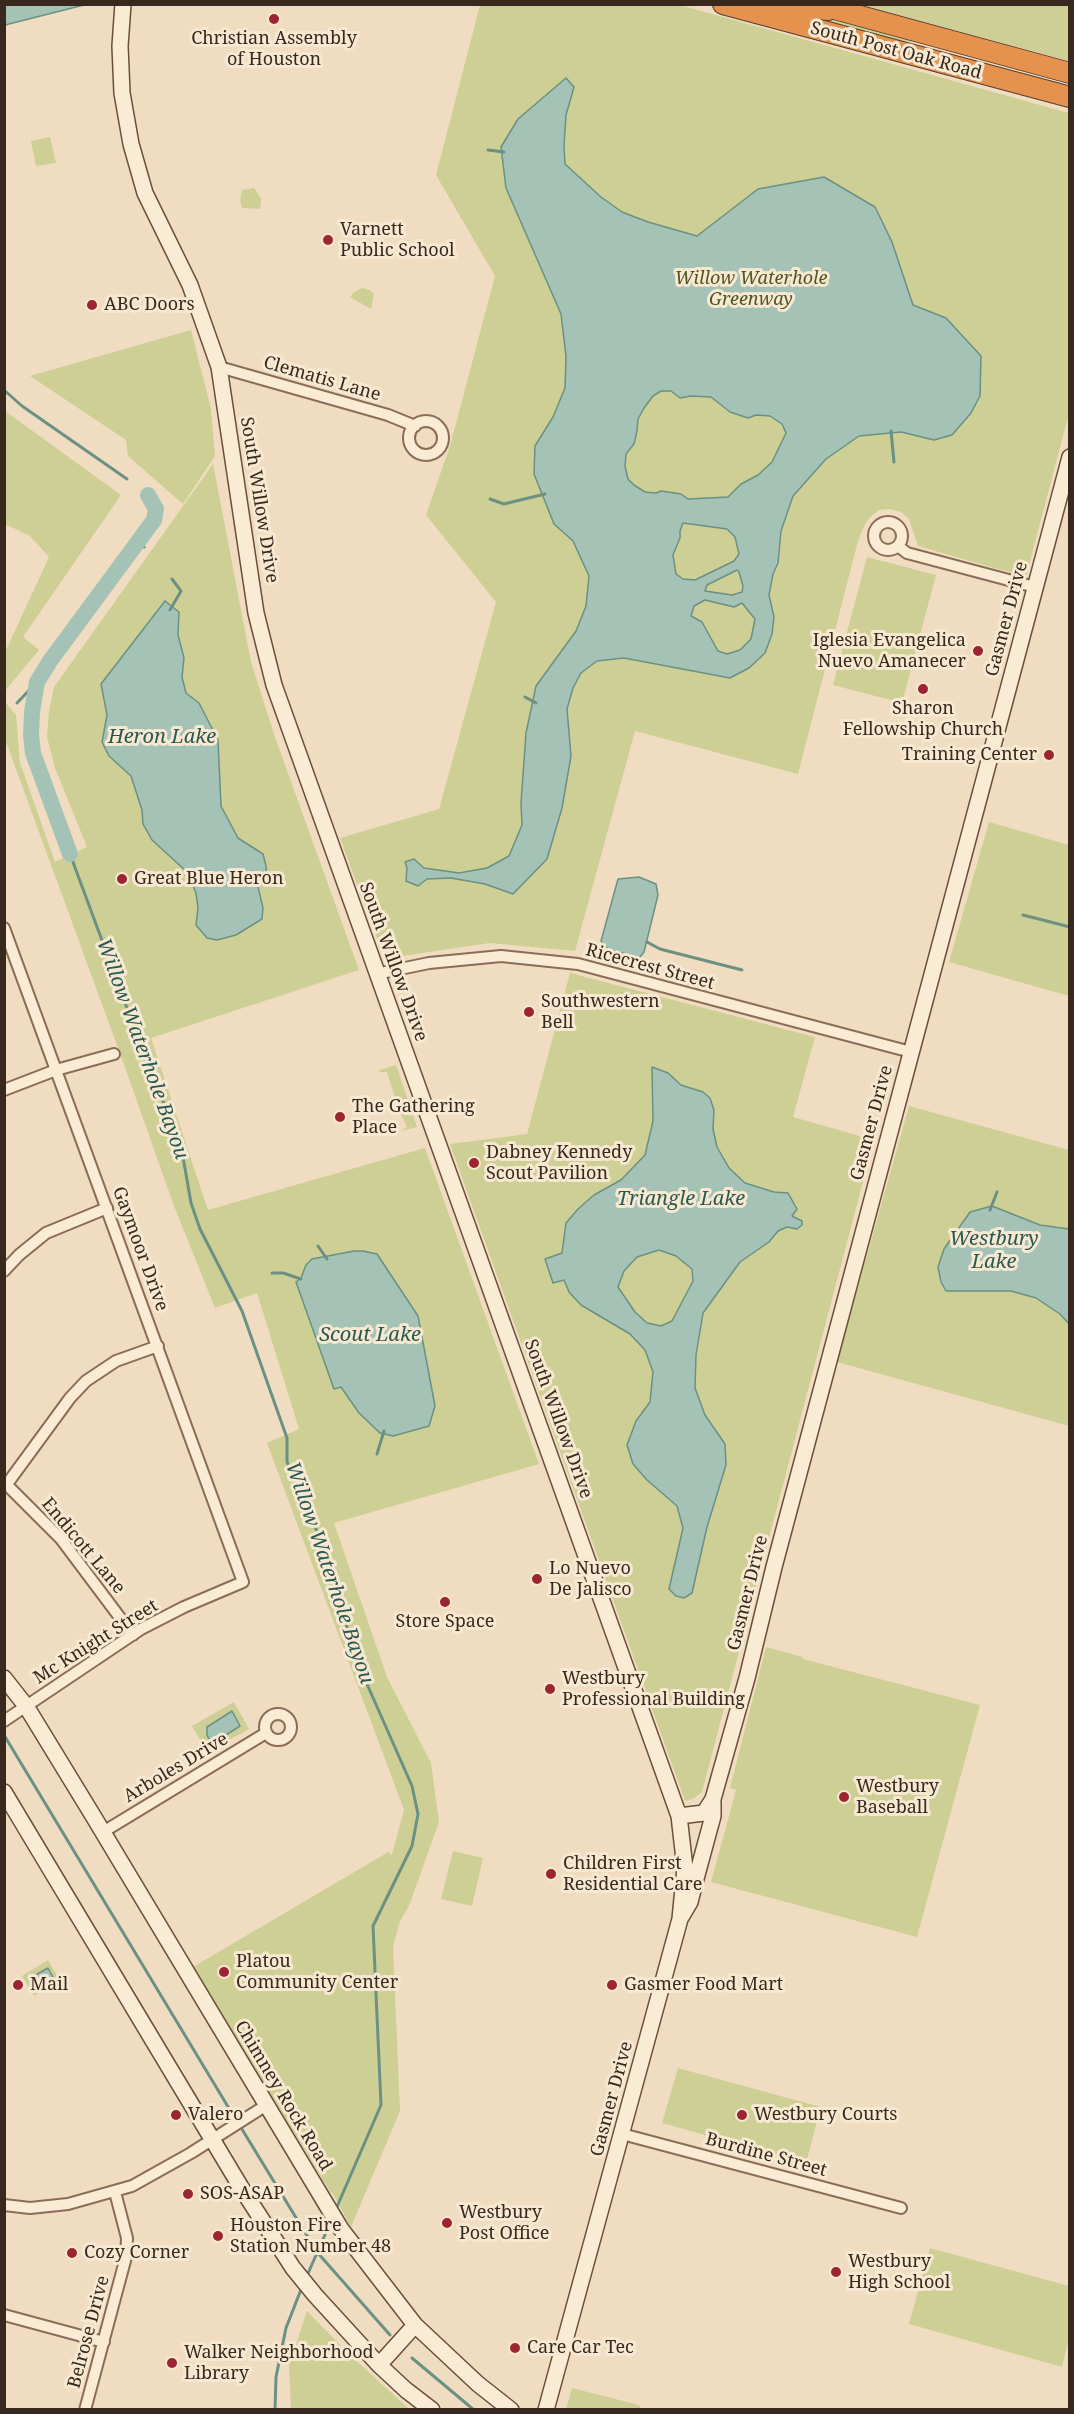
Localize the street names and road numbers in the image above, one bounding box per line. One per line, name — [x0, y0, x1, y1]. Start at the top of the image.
street label: South Post Oak Road — [808, 18, 984, 84]
street label: Clematis Lane — [261, 352, 383, 406]
street label: South Willow Drive — [235, 415, 283, 585]
street label: Gasmer Drive — [981, 559, 1033, 679]
street label: South Willow Drive — [354, 879, 432, 1045]
street label: Ricecrest Street — [583, 939, 717, 995]
street label: Gasmer Drive — [846, 1063, 898, 1183]
street label: Gaymoor Drive — [107, 1184, 173, 1314]
street label: South Willow Drive — [519, 1336, 597, 1502]
street label: Endicott Lane — [37, 1494, 129, 1598]
street label: Gasmer Drive — [723, 1533, 773, 1653]
street label: Mc Knight Street — [30, 1595, 162, 1689]
street label: Arboles Drive — [120, 1728, 232, 1808]
street label: Chimney Rock Road — [230, 2017, 336, 2175]
street label: Gasmer Drive — [586, 2039, 638, 2159]
street label: Burdine Street — [703, 2128, 829, 2182]
street label: Belrose Drive — [64, 2273, 114, 2391]

